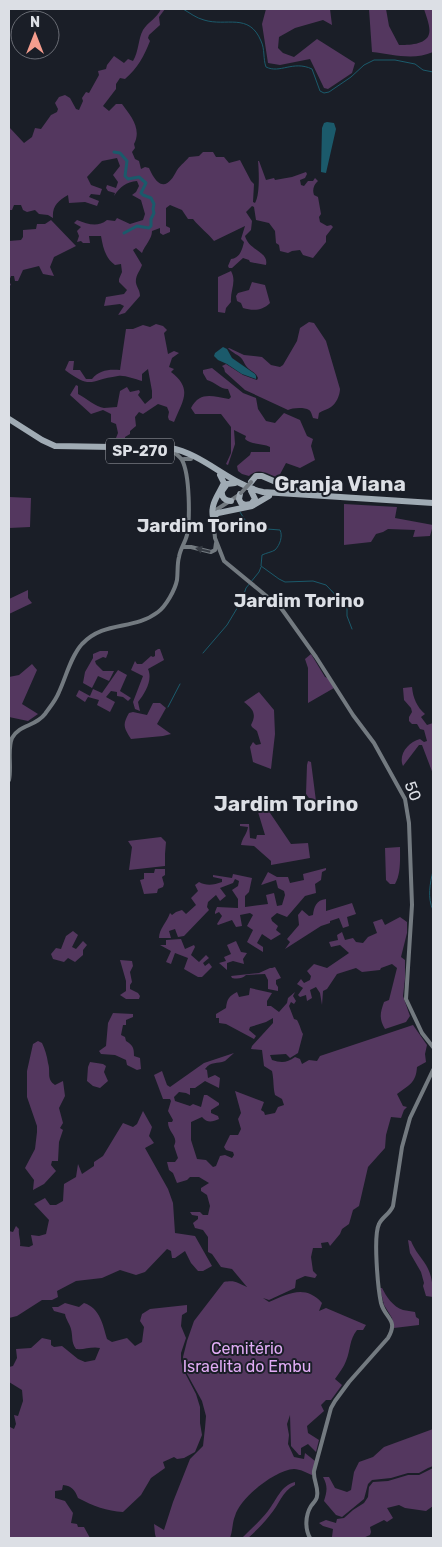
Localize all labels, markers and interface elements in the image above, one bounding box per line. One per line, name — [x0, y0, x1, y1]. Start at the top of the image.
north arrow — [10, 10, 60, 60]
text: N — [30, 14, 40, 31]
road number: SP-270 — [106, 438, 174, 464]
district label: Granja Viana — [274, 471, 406, 496]
district label: Jardim Torino — [137, 514, 267, 537]
one-way arrow — [195, 546, 210, 554]
district label: Jardim Torino — [234, 589, 364, 612]
street label: 50 — [401, 778, 425, 804]
district label: Jardim Torino — [214, 791, 358, 816]
park label: Cemitério Israelita do Embu — [183, 1339, 311, 1376]

